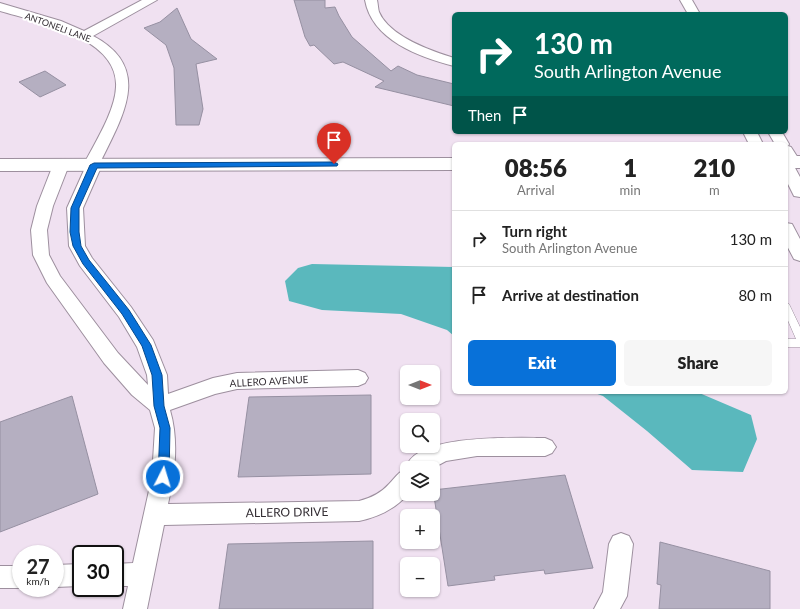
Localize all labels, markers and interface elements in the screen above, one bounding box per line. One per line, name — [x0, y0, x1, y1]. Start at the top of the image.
street label: ANTONELI LANE — [23, 10, 93, 44]
text: 130 m — [534, 26, 613, 60]
icon: right — [468, 28, 520, 80]
text: South Arlington Avenue — [534, 60, 721, 82]
icon: arrive — [509, 104, 531, 126]
text: Then — [468, 106, 501, 124]
pin — [317, 123, 351, 164]
icon: arrive — [323, 129, 345, 151]
text: 08:56 — [505, 153, 567, 182]
text: 1 — [623, 153, 637, 182]
text: 210 — [693, 153, 735, 182]
text: Arrival — [517, 182, 555, 198]
text: min — [620, 182, 641, 198]
text: m — [709, 182, 720, 198]
text: Turn right — [502, 222, 567, 240]
icon: right — [468, 228, 490, 250]
text: 130 m — [730, 230, 772, 248]
text: South Arlington Avenue — [502, 240, 637, 256]
icon: arrive — [468, 284, 490, 306]
text: Arrive at destination — [502, 286, 639, 304]
text: 80 m — [738, 286, 772, 304]
button: Exit — [468, 340, 616, 386]
button: Share — [624, 340, 772, 386]
north arrow — [400, 365, 440, 405]
map controls — [400, 365, 440, 597]
street label: ALLERO AVENUE — [229, 373, 309, 389]
button: search — [400, 413, 440, 453]
position arrow — [142, 456, 184, 498]
button: layers — [400, 461, 440, 501]
street label: ALLERO DRIVE — [246, 504, 328, 520]
button: + — [400, 509, 440, 549]
speed limit sign: 30 — [72, 545, 124, 597]
text: 27 — [26, 554, 50, 578]
button: − — [400, 557, 440, 597]
text: km/h — [26, 575, 50, 587]

